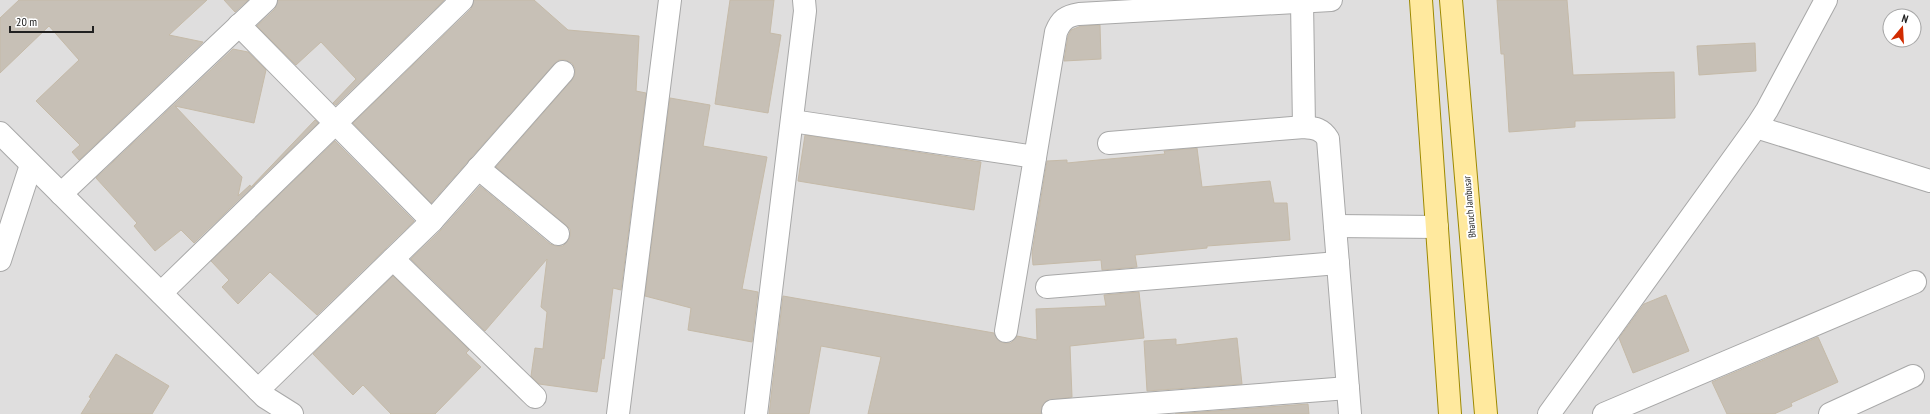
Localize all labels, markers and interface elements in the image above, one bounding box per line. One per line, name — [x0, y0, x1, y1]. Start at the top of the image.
scale bar — [10, 8, 93, 34]
north arrow — [1882, 8, 1922, 48]
text: N — [1900, 11, 1910, 26]
text: 20 m — [16, 14, 37, 29]
street label: Bharuch Jambusar — [1460, 175, 1479, 238]

